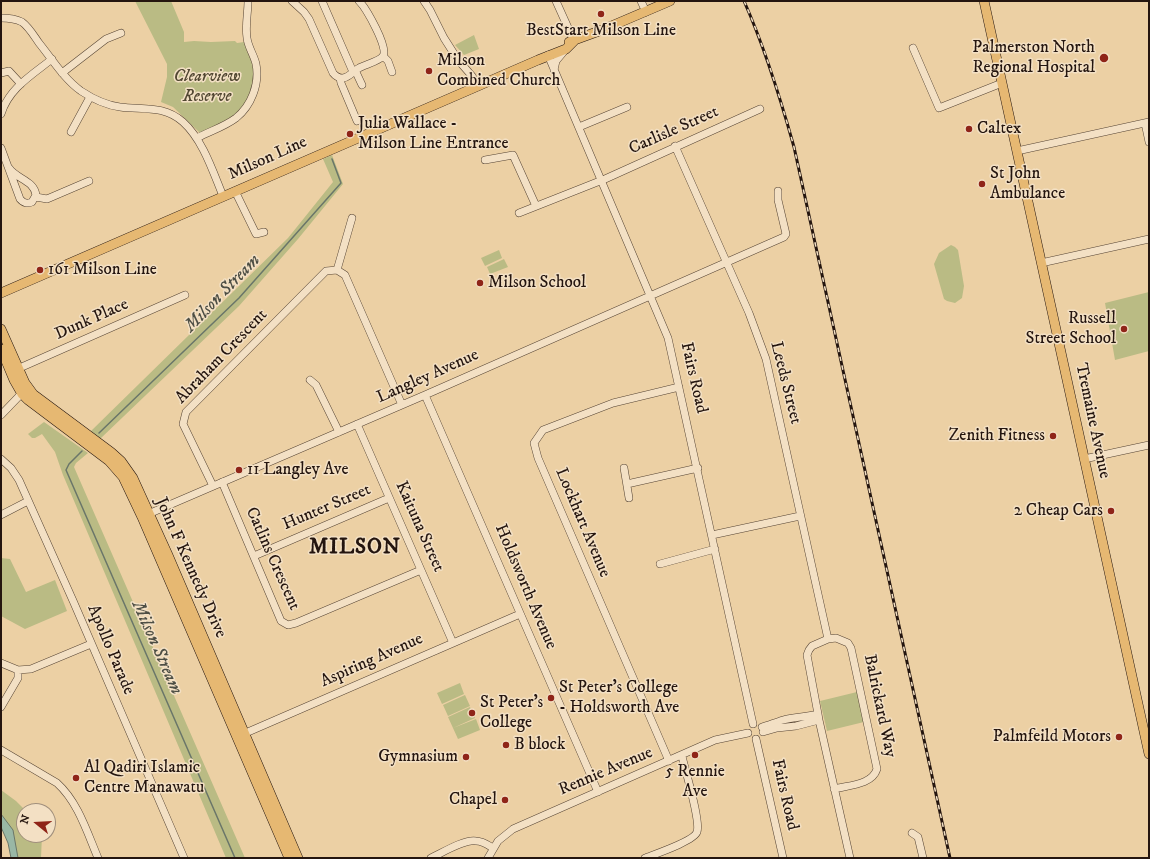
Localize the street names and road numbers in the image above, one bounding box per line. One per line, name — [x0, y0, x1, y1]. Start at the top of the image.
street label: Carlisle Street — [626, 102, 722, 160]
street label: Milson Line — [225, 133, 311, 185]
street label: Dunk Place — [52, 295, 132, 345]
street label: Abraham Crescent — [172, 305, 272, 409]
street label: Fairs Road — [675, 340, 711, 416]
street label: Leeds Street — [765, 340, 805, 426]
street label: Langley Avenue — [374, 345, 482, 409]
street label: Tremaine Avenue — [1070, 361, 1114, 481]
street label: Lockhart Avenue — [550, 465, 614, 581]
street label: Kaituna Street — [390, 479, 448, 575]
street label: Hunter Street — [280, 480, 374, 536]
street label: John F Kennedy Drive — [150, 495, 230, 641]
street label: Catlins Crescent — [240, 504, 304, 614]
street label: Holdsworth Avenue — [489, 521, 561, 653]
street label: Apollo Parade — [82, 602, 138, 698]
street label: Aspiring Avenue — [318, 629, 426, 693]
street label: Balrickard Way — [858, 653, 900, 759]
street label: Rennie Avenue — [556, 743, 656, 801]
street label: Fairs Road — [766, 757, 802, 833]

